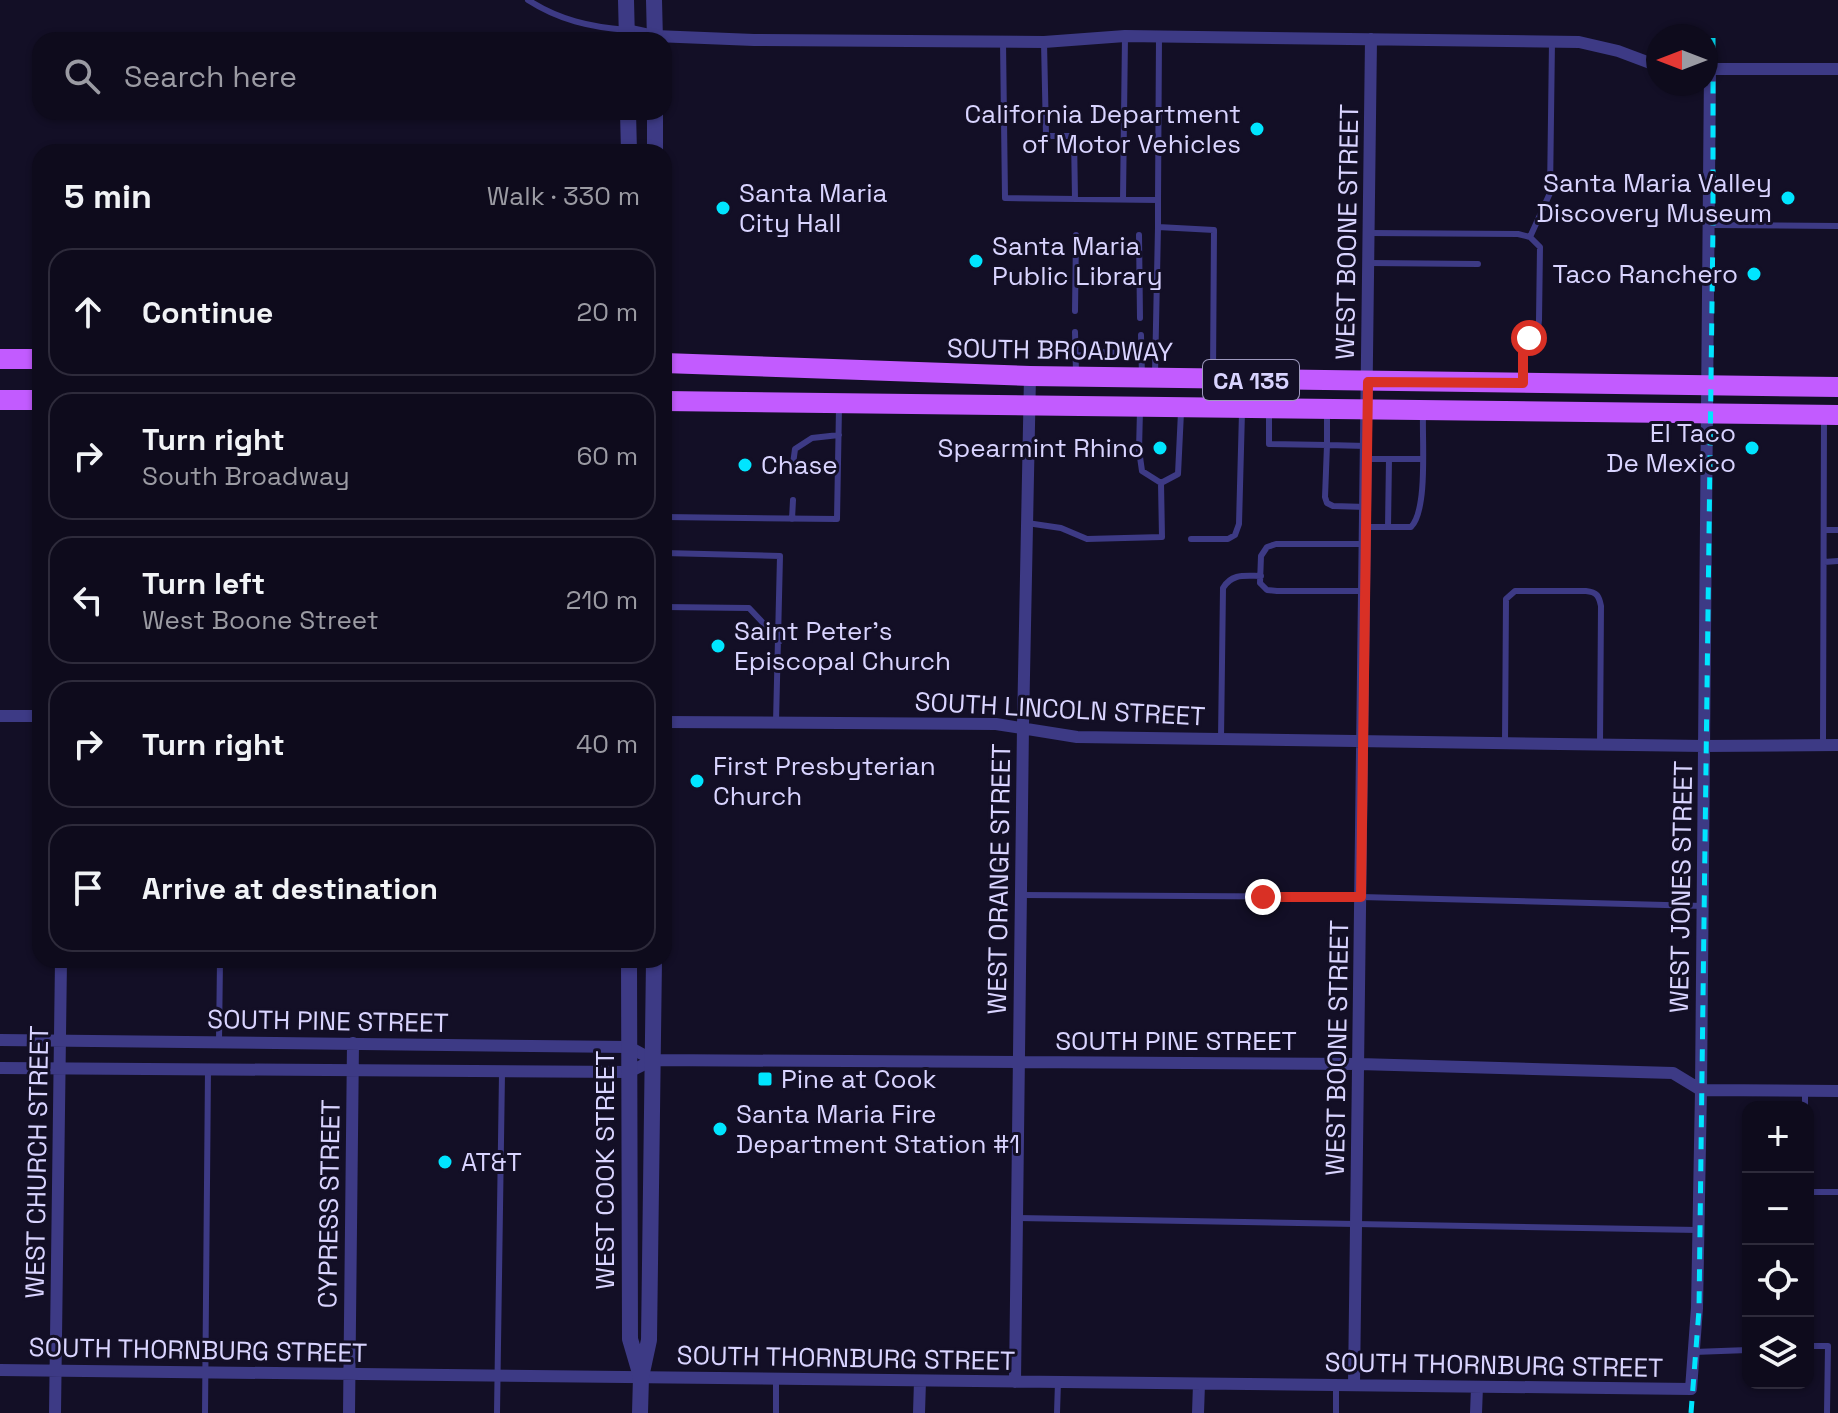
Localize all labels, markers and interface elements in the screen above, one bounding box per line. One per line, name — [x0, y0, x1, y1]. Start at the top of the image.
north arrow — [1646, 24, 1718, 96]
search box — [32, 32, 672, 120]
icon: search — [60, 54, 104, 98]
text: Search here — [124, 57, 297, 96]
place label: California Department of Motor Vehicles — [965, 97, 1241, 161]
street label: WEST BOONE STREET — [1328, 104, 1366, 360]
marker: California Department of Motor Vehicles — [1248, 120, 1266, 138]
place label: Santa Maria Valley Discovery Museum — [1537, 166, 1772, 230]
text: 5 min — [64, 175, 152, 218]
place label: Santa Maria City Hall — [739, 176, 888, 240]
text: Walk · 330 m — [487, 179, 640, 213]
marker: Santa Maria Valley Discovery Museum — [1779, 189, 1797, 207]
marker: Santa Maria City Hall — [714, 199, 732, 217]
place label: Santa Maria Public Library — [992, 229, 1163, 293]
marker: Santa Maria Public Library — [967, 252, 985, 270]
place label: Taco Ranchero — [1553, 257, 1738, 291]
marker: Taco Ranchero — [1745, 265, 1763, 283]
icon: ahead — [66, 290, 110, 334]
text: Continue — [142, 293, 273, 332]
text: 20 m — [577, 295, 638, 329]
route start — [1511, 320, 1547, 356]
street label: SOUTH BROADWAY — [947, 331, 1173, 369]
road number: CA 135 — [1203, 360, 1299, 400]
place label: El Taco De Mexico — [1606, 416, 1736, 480]
text: Turn right — [142, 420, 285, 459]
place label: Spearmint Rhino — [938, 431, 1144, 465]
icon: right — [66, 434, 110, 478]
text: 60 m — [576, 439, 638, 473]
marker: Spearmint Rhino — [1151, 439, 1169, 457]
marker: El Taco De Mexico — [1743, 439, 1761, 457]
place label: Chase — [761, 448, 838, 482]
marker: Chase — [736, 456, 754, 474]
text: South Broadway — [142, 459, 350, 493]
text: Turn left — [142, 564, 265, 603]
icon: left — [66, 578, 110, 622]
text: 210 m — [566, 583, 638, 617]
text: West Boone Street — [142, 603, 379, 637]
place label: Saint Peter's Episcopal Church — [734, 614, 951, 678]
marker: Saint Peter's Episcopal Church — [709, 637, 727, 655]
street label: SOUTH LINCOLN STREET — [914, 684, 1206, 734]
icon: right — [66, 722, 110, 766]
text: Turn right — [142, 725, 285, 764]
text: 40 m — [576, 727, 638, 761]
street label: WEST ORANGE STREET — [980, 743, 1018, 1015]
place label: First Presbyterian Church — [713, 749, 936, 813]
street label: WEST JONES STREET — [1662, 761, 1700, 1013]
marker: First Presbyterian Church — [688, 772, 706, 790]
icon: arrive — [66, 866, 110, 910]
text: Arrive at destination — [142, 869, 438, 908]
route end — [1245, 879, 1281, 915]
street label: WEST BOONE STREET — [1318, 920, 1356, 1176]
street label: SOUTH PINE STREET — [207, 1002, 449, 1040]
street label: SOUTH PINE STREET — [1055, 1024, 1297, 1058]
street label: WEST CHURCH STREET — [18, 1025, 56, 1299]
street label: WEST COOK STREET — [588, 1050, 622, 1290]
place label: Pine at Cook — [781, 1062, 937, 1096]
marker: Pine at Cook — [756, 1070, 774, 1088]
place label: Santa Maria Fire Department Station #1 — [736, 1097, 1020, 1161]
street label: CYPRESS STREET — [310, 1099, 348, 1309]
map controls — [1742, 1101, 1814, 1389]
button: + — [1742, 1101, 1814, 1173]
marker: Santa Maria Fire Department Station #1 — [711, 1120, 729, 1138]
place label: AT&T — [461, 1145, 522, 1179]
marker: AT&T — [436, 1153, 454, 1171]
button: − — [1742, 1173, 1814, 1245]
button: locate — [1742, 1245, 1814, 1317]
button: layers — [1742, 1317, 1814, 1389]
street label: SOUTH THORNBURG STREET — [28, 1330, 368, 1370]
street label: SOUTH THORNBURG STREET — [676, 1338, 1016, 1378]
street label: SOUTH THORNBURG STREET — [1324, 1345, 1664, 1385]

